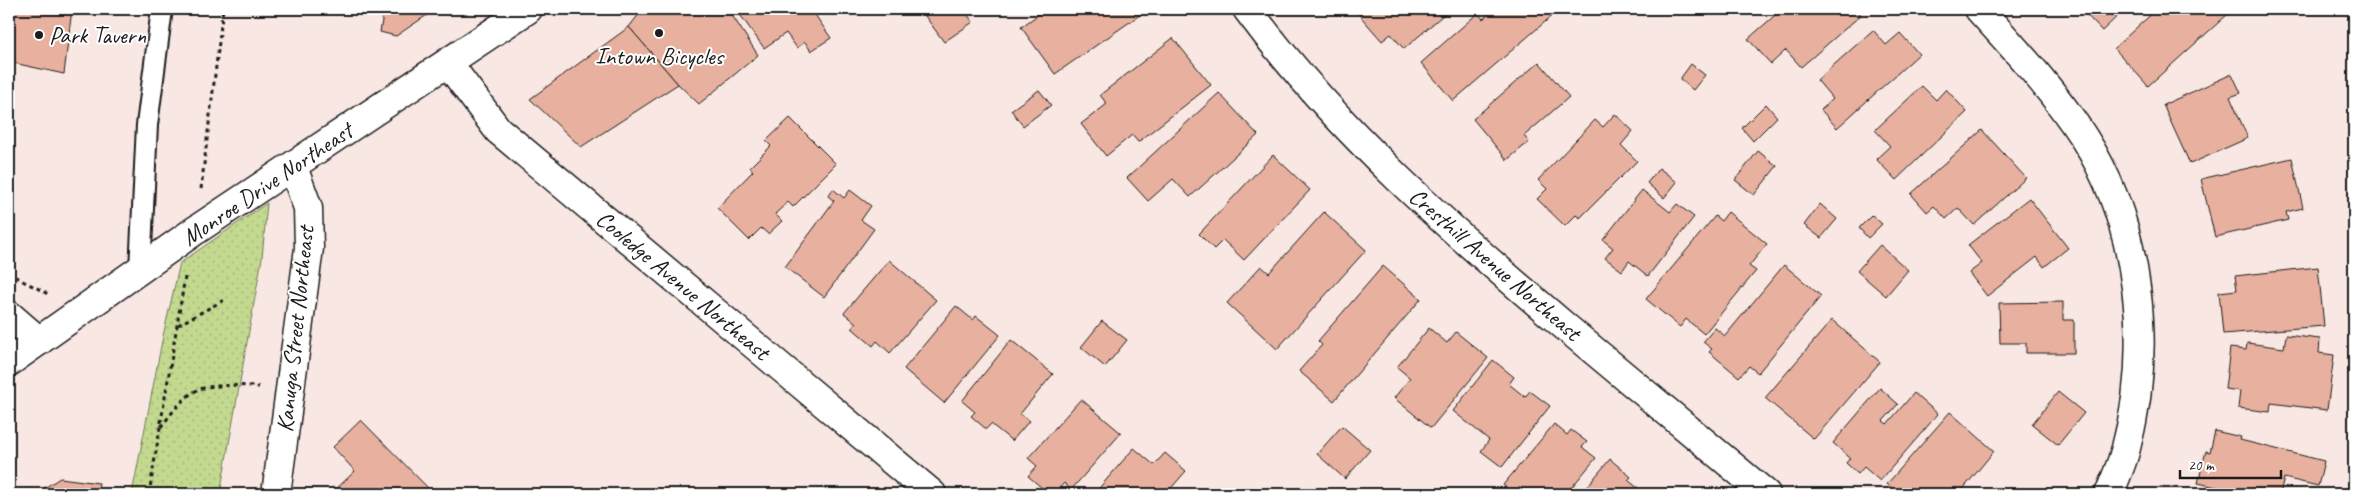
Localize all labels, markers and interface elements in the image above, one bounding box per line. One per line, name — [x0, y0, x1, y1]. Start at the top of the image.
place label: Park Tavern — [49, 20, 146, 50]
marker: Intown Bicycles — [653, 27, 665, 39]
marker: Park Tavern — [33, 29, 45, 41]
place label: Intown Bicycles — [595, 41, 725, 71]
street label: Monroe Drive Northeast — [176, 114, 361, 252]
street label: Cresthill Avenue Northeast — [1403, 181, 1589, 348]
street label: Cooledge Avenue Northeast — [590, 204, 777, 368]
street label: Kanuga Street Northeast — [269, 223, 321, 433]
scale bar — [2180, 448, 2282, 480]
text: 20 m — [2188, 456, 2215, 475]

